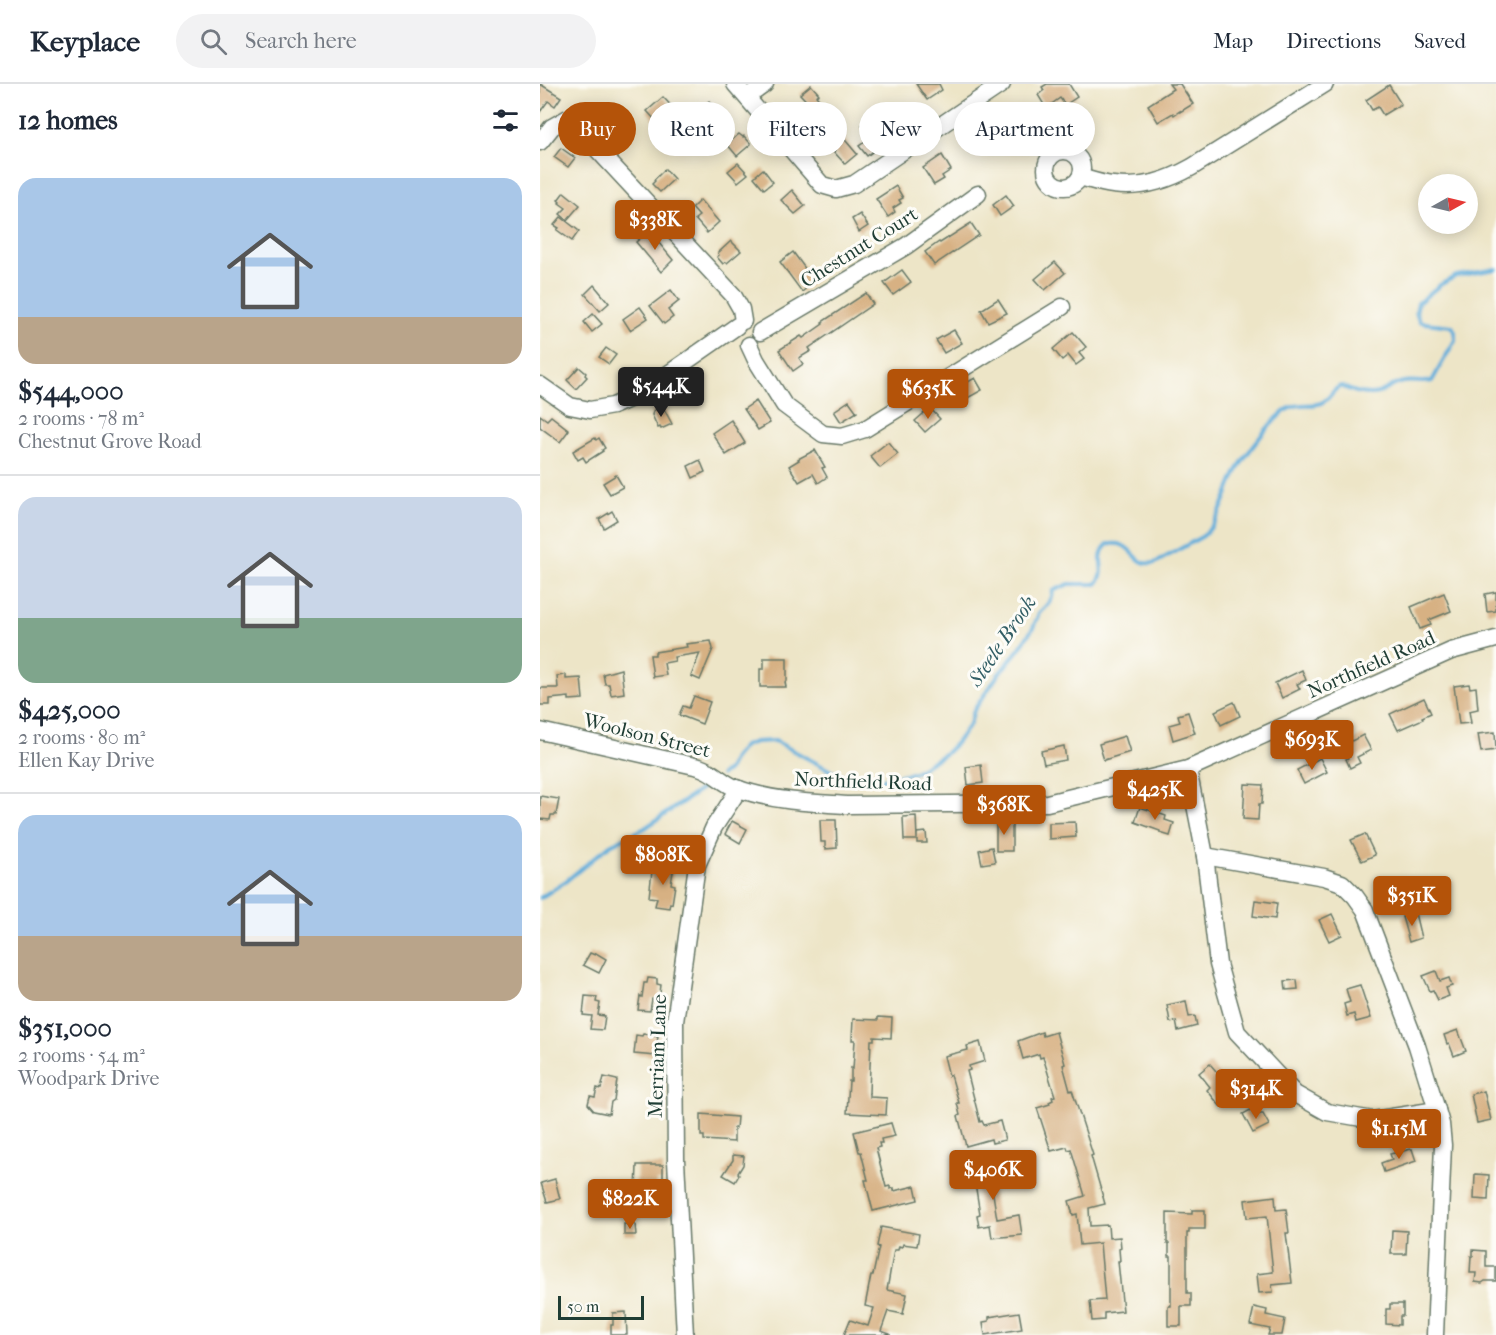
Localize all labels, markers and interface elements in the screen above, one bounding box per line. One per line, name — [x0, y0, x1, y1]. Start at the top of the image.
search box — [176, 14, 596, 68]
text: Keyplace — [30, 25, 140, 58]
icon: search — [197, 25, 230, 58]
text: Search here — [245, 28, 357, 54]
text: Map — [1213, 29, 1253, 53]
text: Directions — [1286, 29, 1381, 53]
text: Saved — [1414, 29, 1466, 53]
chip: Buy — [558, 102, 636, 156]
chip: Rent — [648, 102, 735, 156]
chip: Filters — [747, 102, 847, 156]
chip: New — [859, 102, 942, 156]
chip: Apartment — [954, 102, 1095, 156]
icon: filters — [489, 104, 522, 137]
text: 12 homes — [18, 105, 118, 136]
north arrow — [1418, 174, 1478, 234]
map controls — [1418, 174, 1478, 234]
pin: $338K — [613, 200, 697, 251]
street label: Chestnut Court — [797, 202, 922, 293]
text: $338K — [629, 208, 681, 231]
icon: home — [216, 217, 324, 325]
pin: $544K — [619, 367, 703, 418]
pin: $635K — [886, 369, 970, 420]
text: $544K — [632, 375, 690, 398]
text: $544,000 — [18, 376, 124, 407]
text: $635K — [901, 377, 955, 400]
text: 2 rooms · 78 m² — [18, 407, 144, 430]
text: Chestnut Grove Road — [18, 430, 202, 453]
icon: home — [216, 536, 324, 644]
water label: Steele Brook — [962, 591, 1041, 692]
street label: Northfield Road — [1304, 625, 1440, 703]
text: $425,000 — [18, 695, 121, 726]
street label: Woolson Street — [580, 708, 713, 762]
pin: $693K — [1270, 720, 1354, 771]
text: 2 rooms · 80 m² — [18, 726, 145, 749]
text: $693K — [1284, 728, 1340, 751]
text: Ellen Kay Drive — [18, 749, 154, 772]
street label: Northfield Road — [794, 768, 933, 795]
pin: $425K — [1113, 770, 1197, 821]
text: $425K — [1127, 778, 1183, 801]
pin: $368K — [962, 785, 1046, 836]
text: $368K — [977, 793, 1031, 816]
pin: $808K — [621, 835, 705, 886]
text: $808K — [635, 843, 691, 866]
icon: home — [216, 854, 324, 962]
pin: $351K — [1370, 876, 1454, 927]
text: $351K — [1387, 884, 1437, 907]
street label: Merriam Lane — [644, 994, 671, 1118]
text: $351,000 — [18, 1013, 112, 1044]
text: 2 rooms · 54 m² — [18, 1044, 145, 1067]
text: Woodpark Drive — [18, 1067, 159, 1090]
pin: $314K — [1214, 1069, 1298, 1120]
text: $314K — [1230, 1077, 1282, 1100]
pin: $1.15M — [1350, 1109, 1448, 1160]
text: $1.15M — [1371, 1117, 1427, 1140]
pin: $406K — [951, 1150, 1035, 1201]
text: $406K — [963, 1158, 1023, 1181]
pin: $822K — [588, 1179, 672, 1230]
text: $822K — [602, 1187, 658, 1210]
scale bar — [558, 1293, 644, 1320]
text: 50 m — [567, 1297, 599, 1316]

